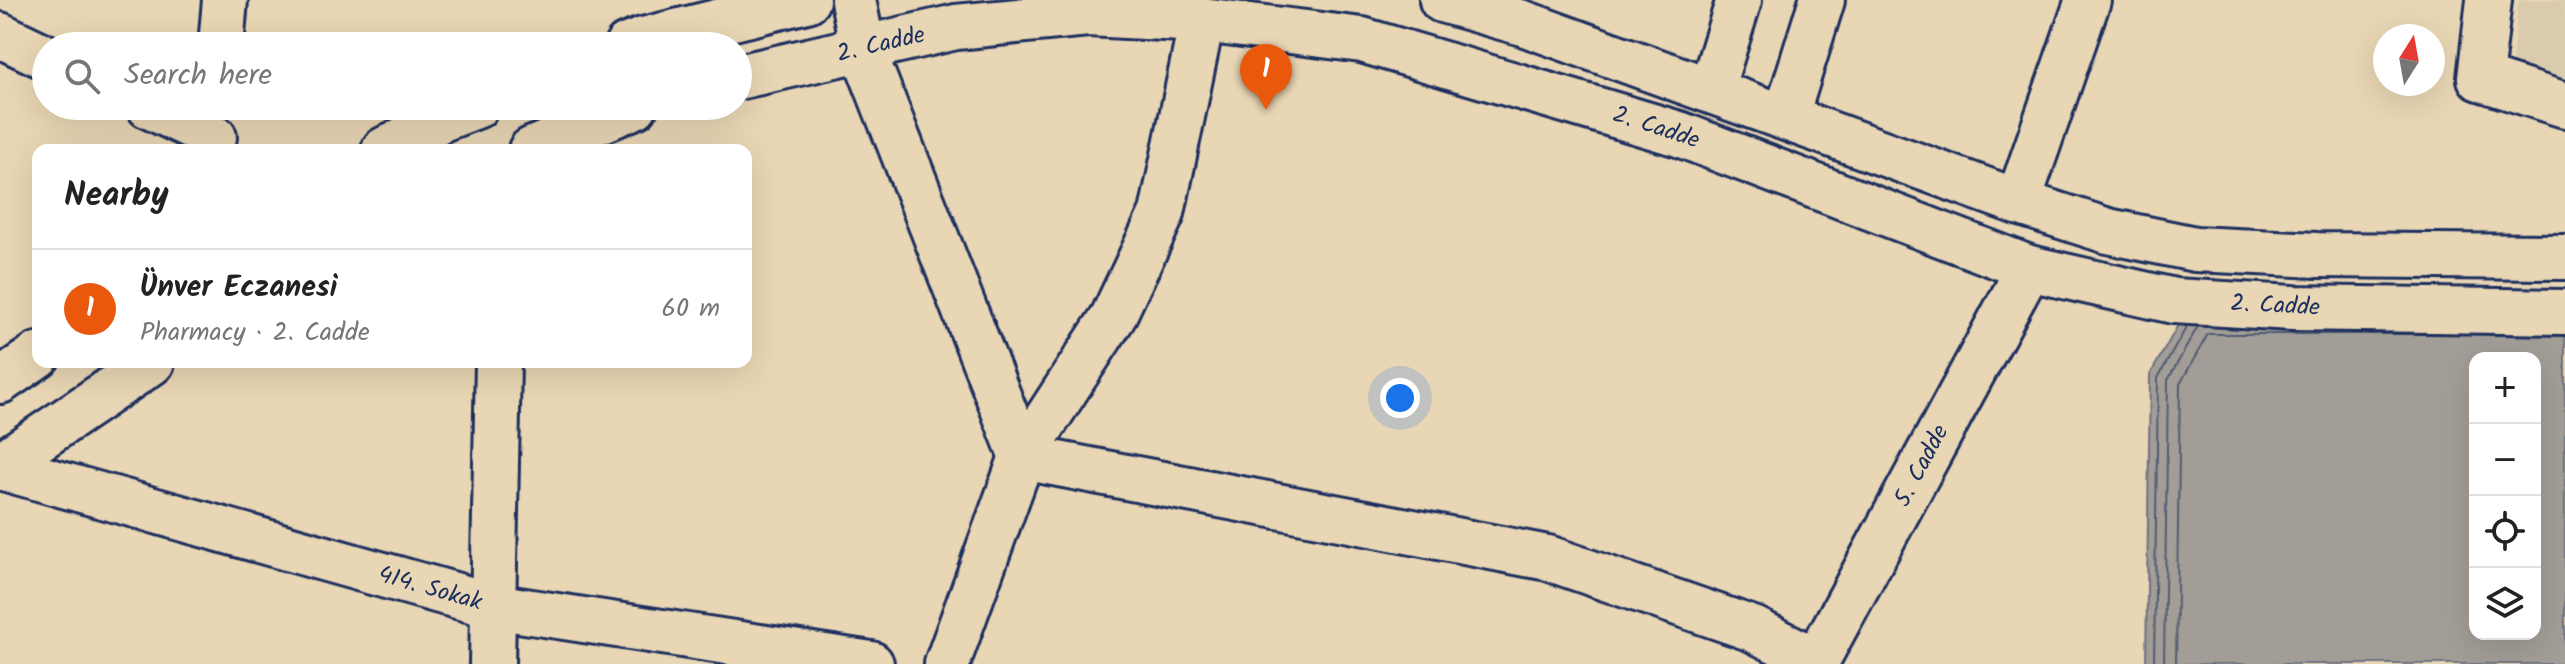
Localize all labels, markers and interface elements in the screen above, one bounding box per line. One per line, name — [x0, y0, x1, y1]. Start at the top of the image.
street label: 2. Cadde — [833, 16, 929, 74]
north arrow — [2373, 24, 2445, 96]
search box — [32, 32, 752, 120]
pin: 1 — [1240, 44, 1292, 110]
text: Search here — [124, 52, 272, 100]
icon: search — [60, 54, 104, 98]
street label: 2. Cadde — [1607, 96, 1705, 160]
text: Nearby — [64, 169, 169, 223]
text: Ünver Eczanesi — [140, 264, 338, 312]
street label: 2. Cadde — [2229, 284, 2321, 328]
text: 1 — [86, 288, 94, 330]
text: 60 m — [661, 288, 720, 330]
text: Pharmacy · 2. Cadde — [140, 312, 370, 354]
map controls — [2469, 352, 2541, 640]
button: + — [2469, 352, 2541, 424]
your location — [1380, 378, 1420, 418]
street label: 5. Cadde — [1884, 418, 1960, 514]
button: − — [2469, 424, 2541, 496]
button: locate — [2469, 496, 2541, 568]
street label: 414. Sokak — [373, 556, 487, 623]
button: layers — [2469, 568, 2541, 640]

